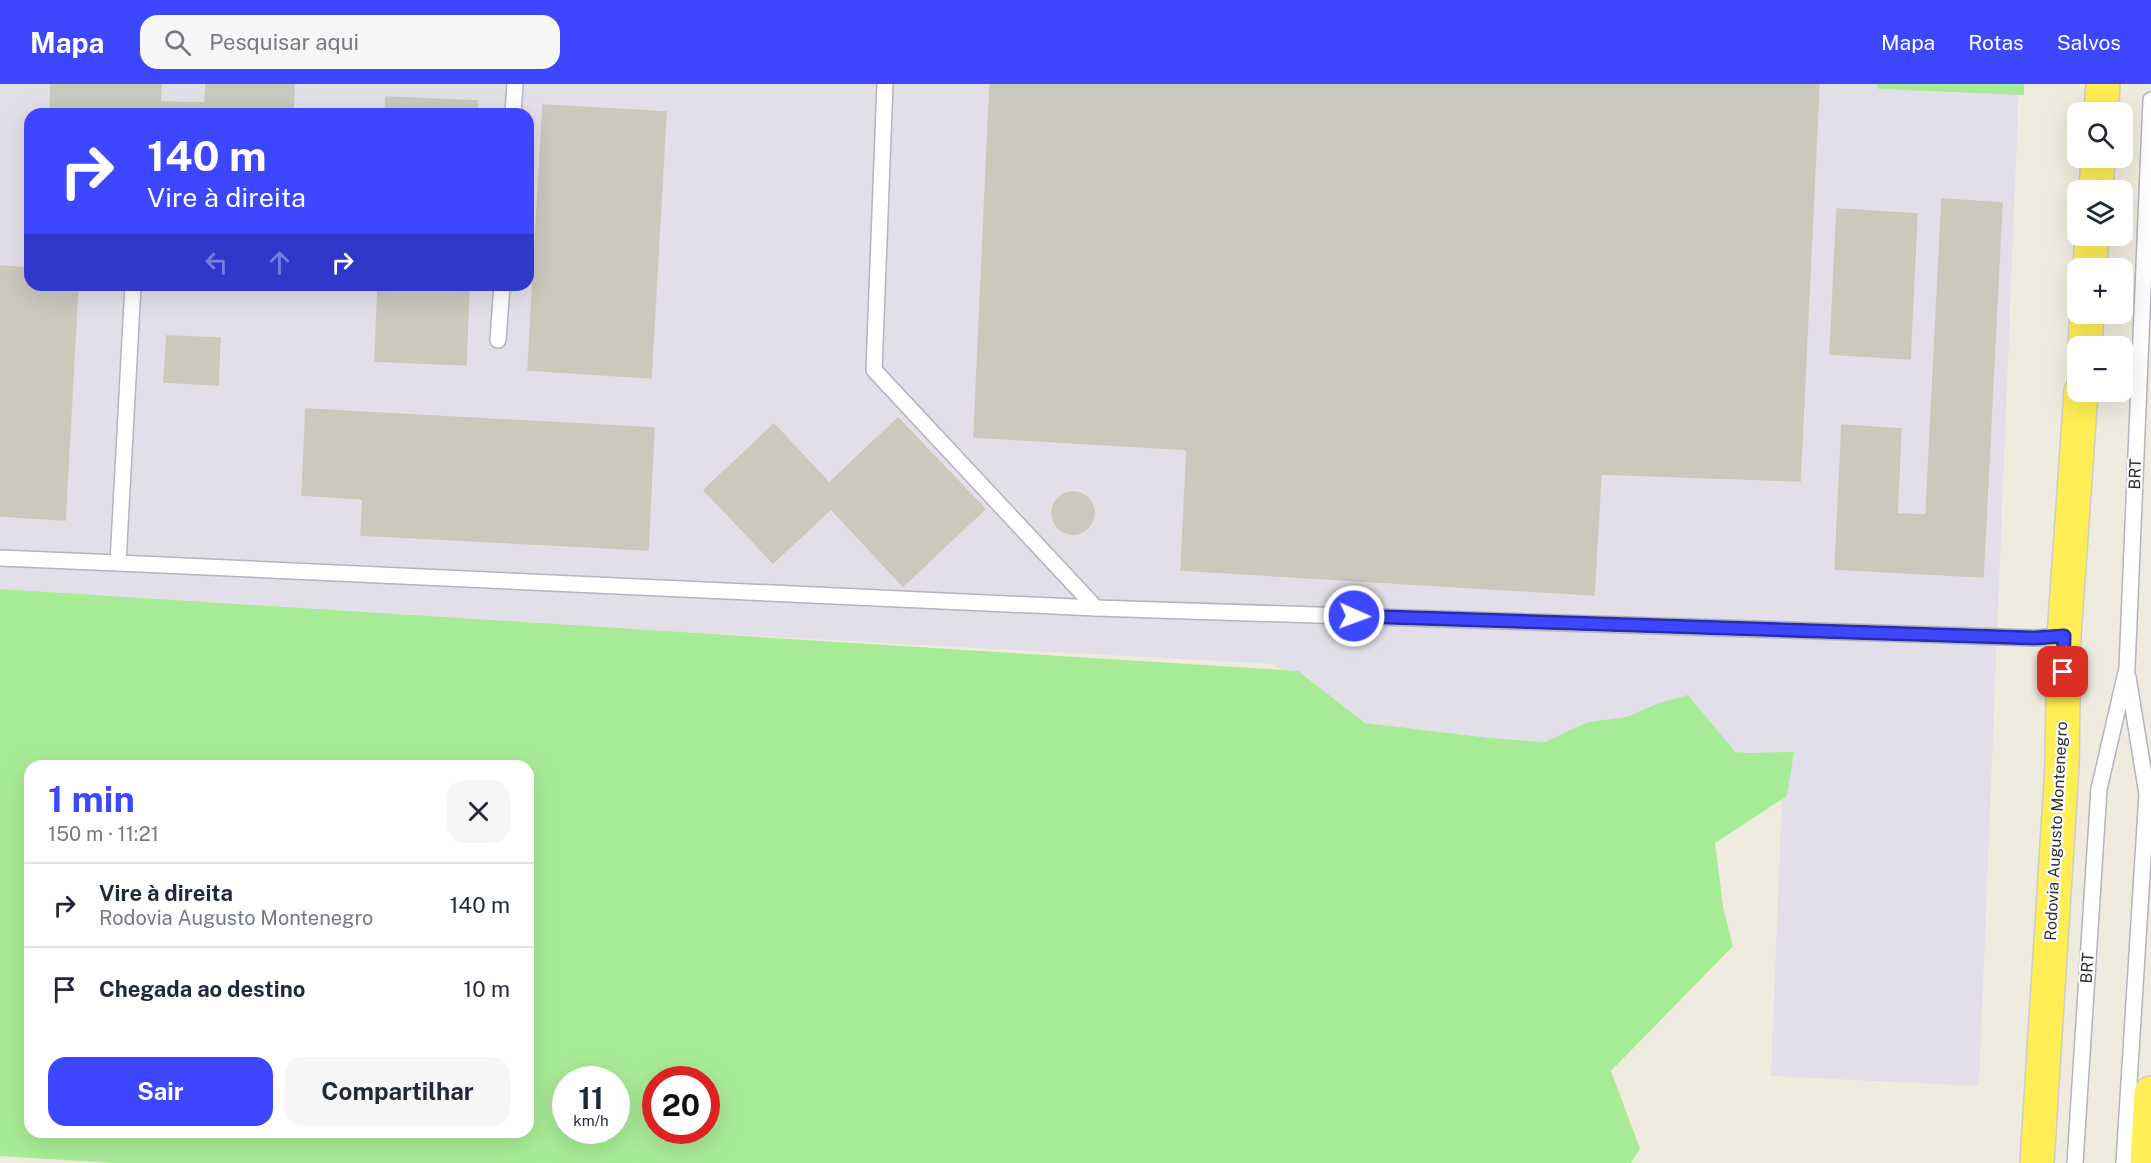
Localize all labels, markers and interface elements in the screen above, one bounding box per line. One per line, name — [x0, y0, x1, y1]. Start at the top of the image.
search box — [140, 15, 560, 69]
text: Mapa — [30, 26, 104, 59]
icon: search — [161, 26, 194, 59]
text: Pesquisar aqui — [209, 29, 359, 55]
text: Mapa — [1881, 30, 1935, 55]
text: Rotas — [1968, 30, 2024, 55]
text: Salvos — [2057, 30, 2121, 55]
map controls — [2067, 102, 2133, 402]
button: search — [2067, 102, 2133, 168]
text: 140 m — [147, 131, 267, 180]
icon: right — [48, 132, 126, 210]
button: layers — [2067, 180, 2133, 246]
text: Vire à direita — [147, 181, 306, 213]
icon: left — [200, 246, 233, 279]
icon: ahead — [263, 246, 296, 279]
icon: right — [326, 246, 359, 279]
button: + — [2067, 258, 2133, 324]
button: − — [2067, 336, 2133, 402]
street label: BRT — [2125, 458, 2145, 490]
position arrow — [1322, 584, 1386, 648]
pin — [2037, 646, 2088, 697]
icon: arrive — [2046, 655, 2079, 688]
street label: Rodovia Augusto Montenegro — [2041, 721, 2071, 941]
text: 1 min — [48, 778, 135, 820]
button: close — [447, 780, 510, 843]
text: 150 m · 11:21 — [48, 822, 159, 846]
text: Vire à direita — [99, 880, 233, 906]
icon: right — [48, 889, 81, 922]
text: 140 m — [449, 892, 510, 918]
text: Rodovia Augusto Montenegro — [99, 906, 373, 930]
street label: BRT — [2076, 951, 2098, 984]
icon: arrive — [48, 973, 81, 1006]
text: Chegada ao destino — [99, 976, 305, 1002]
text: 10 m — [463, 976, 510, 1002]
button: Sair — [48, 1057, 273, 1126]
button: Compartilhar — [285, 1057, 510, 1126]
speed limit sign: 20 — [642, 1066, 720, 1144]
text: 11 — [578, 1080, 604, 1116]
text: km/h — [573, 1112, 609, 1129]

